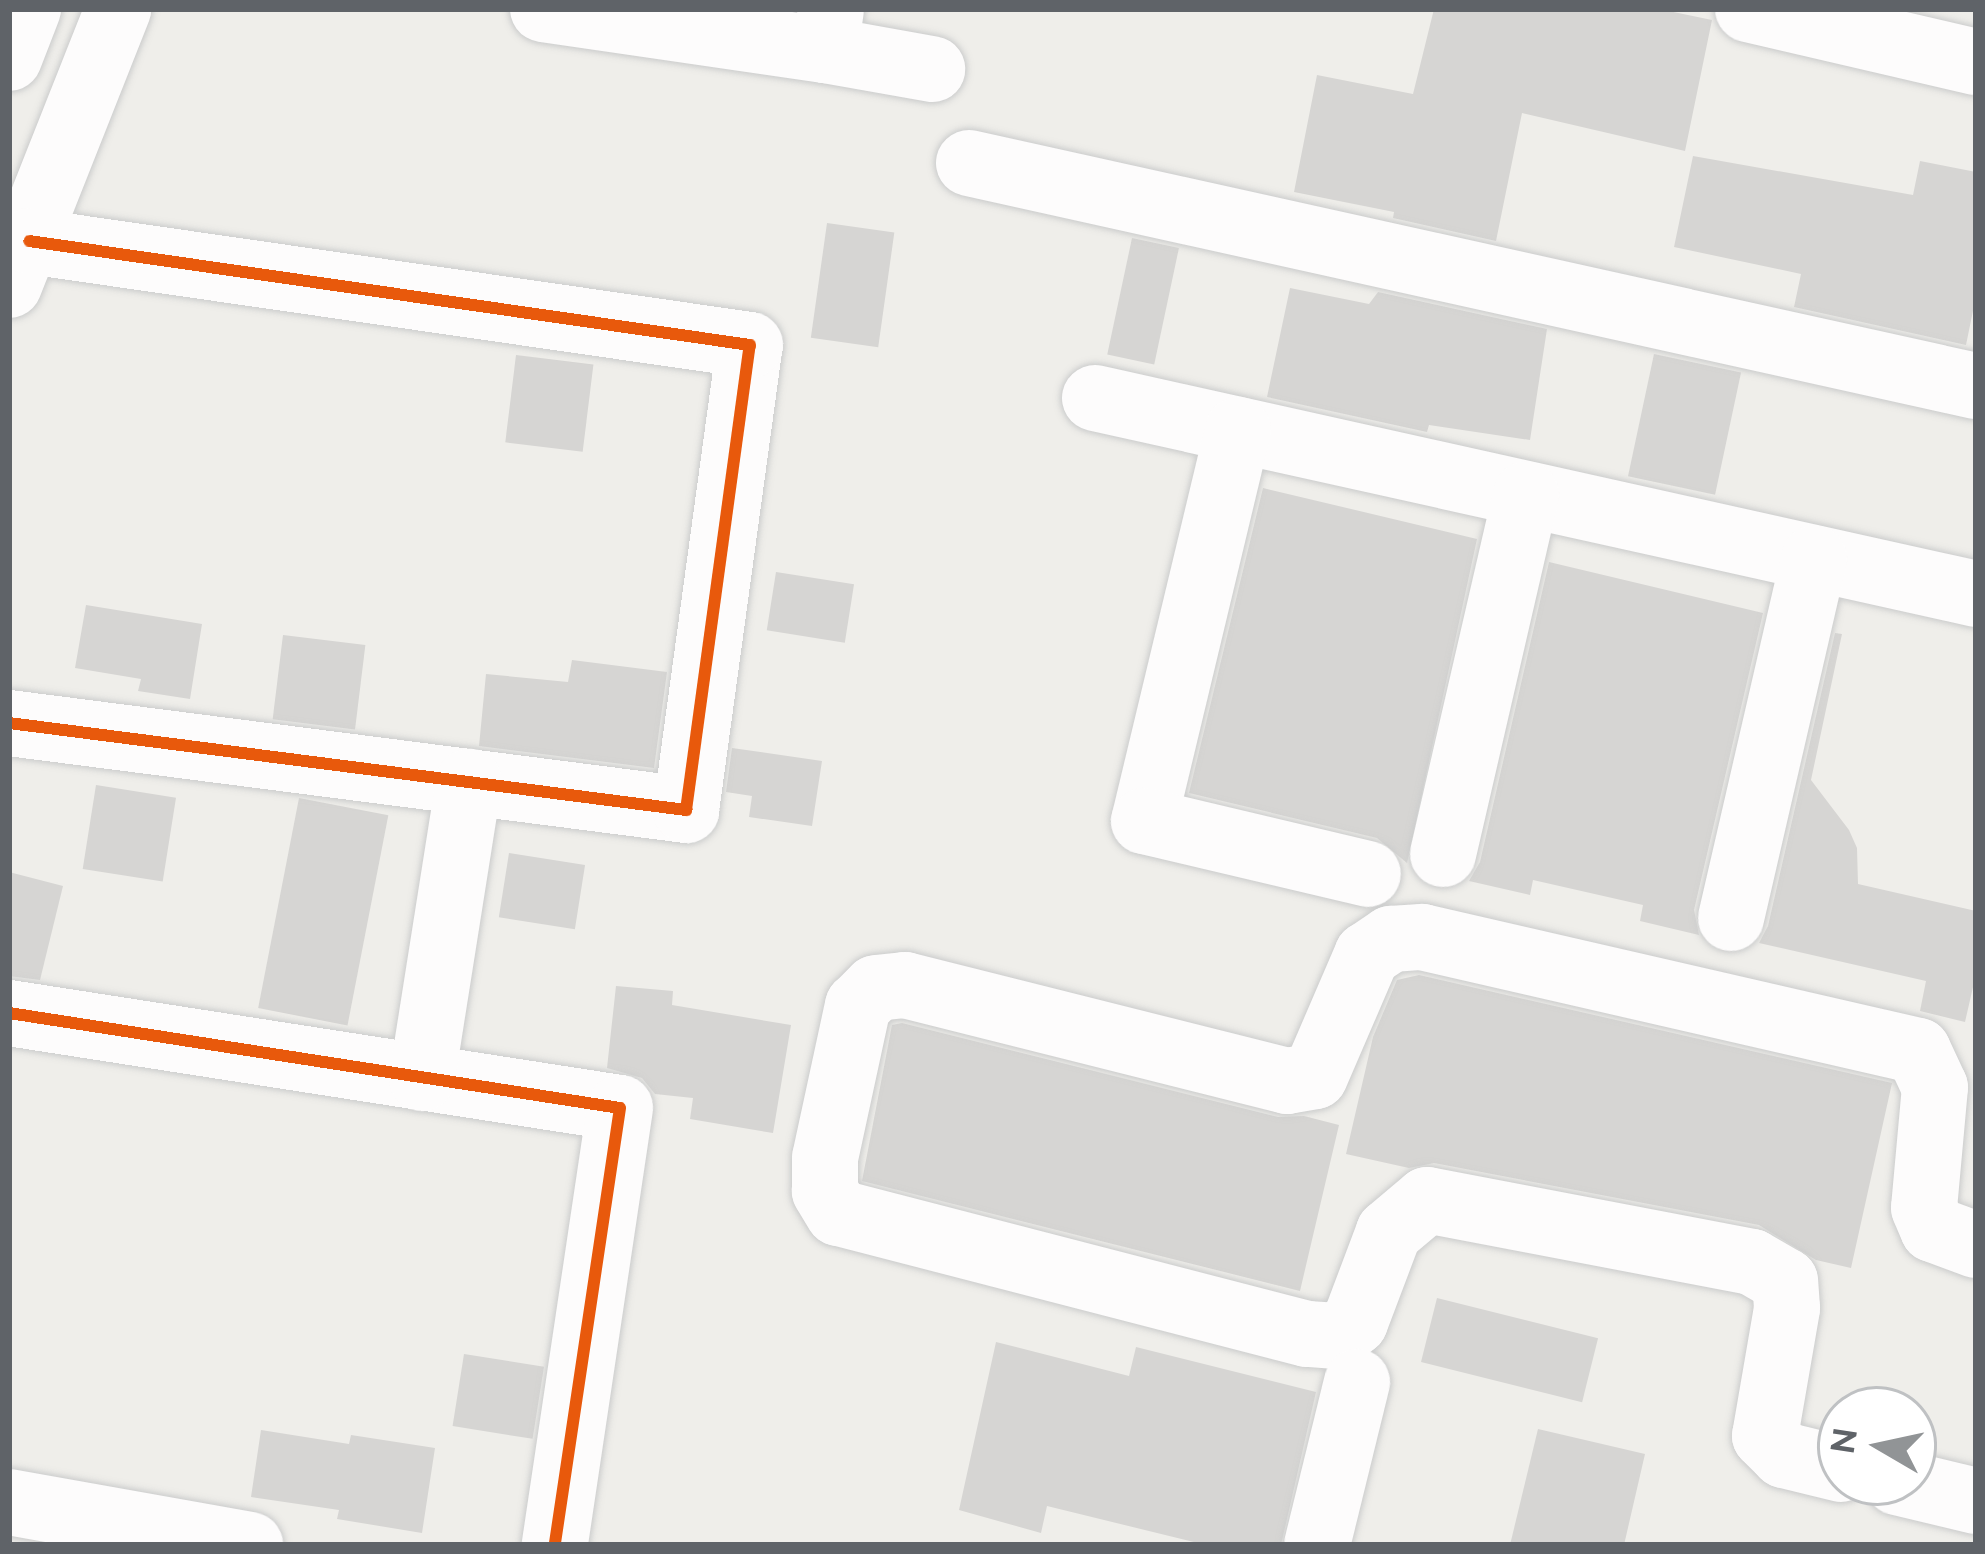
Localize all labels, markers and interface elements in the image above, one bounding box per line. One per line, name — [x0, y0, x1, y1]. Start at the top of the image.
north arrow — [1817, 1386, 1937, 1506]
text: N — [1823, 1425, 1865, 1456]

